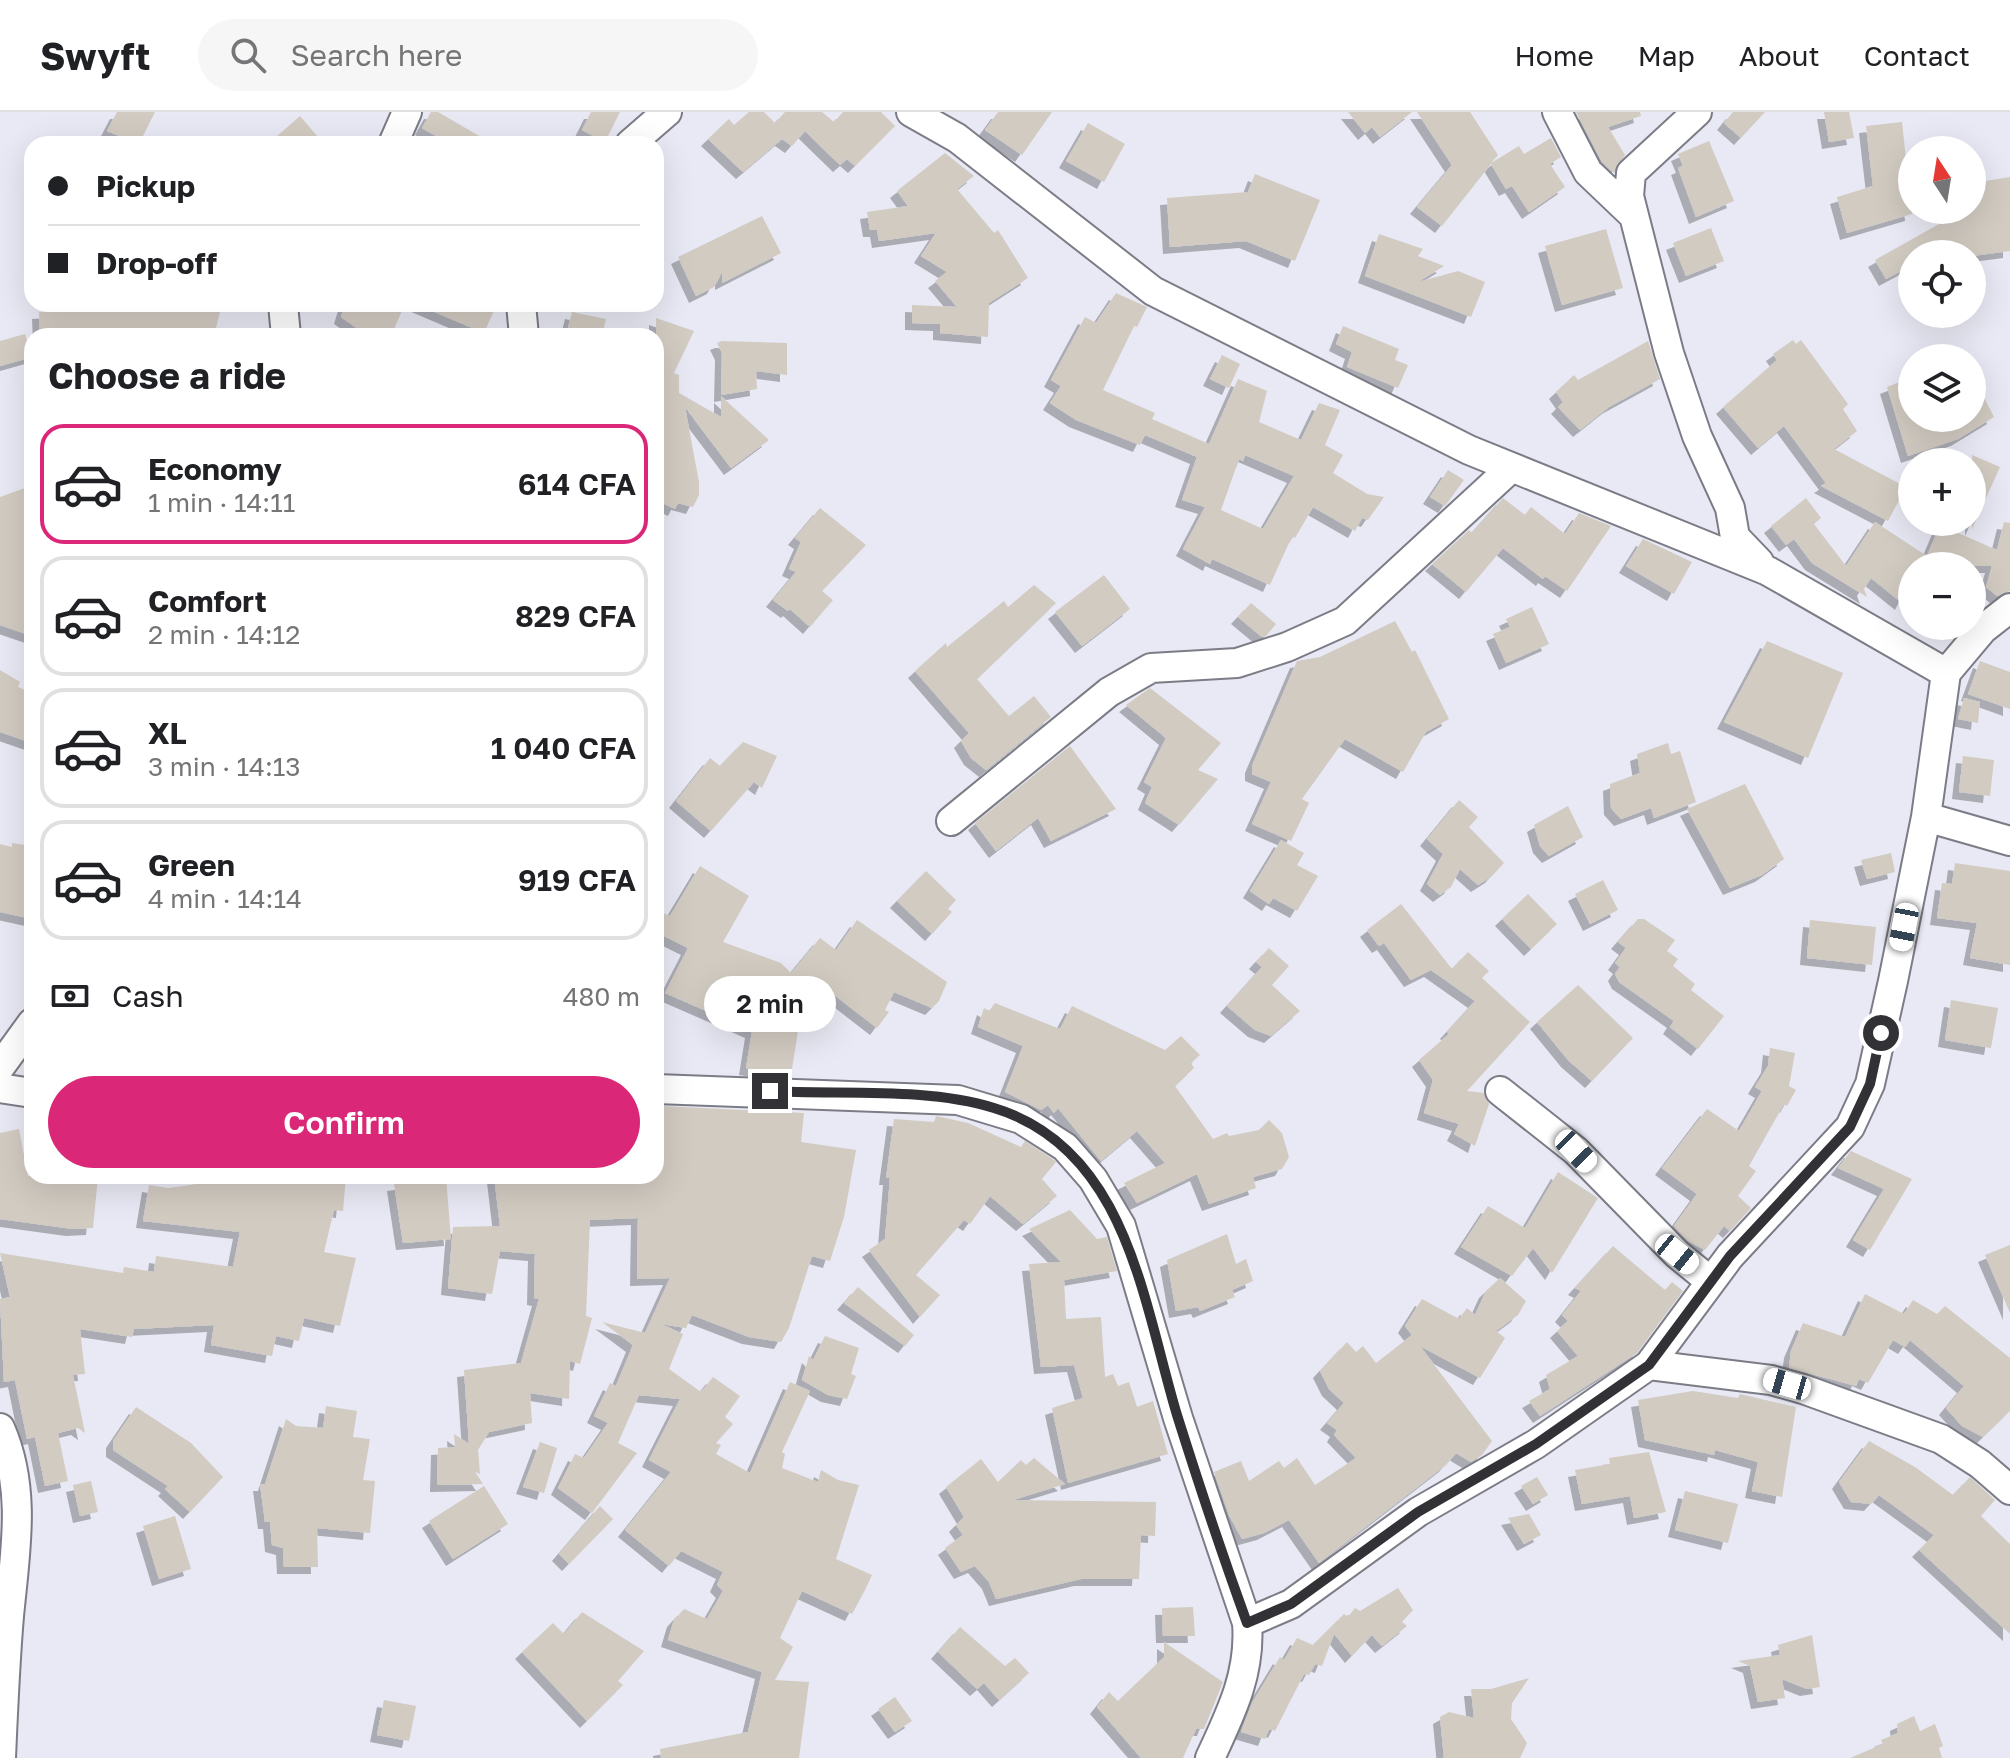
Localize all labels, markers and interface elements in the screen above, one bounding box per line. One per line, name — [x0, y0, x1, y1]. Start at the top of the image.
search box — [198, 19, 758, 91]
text: Swyft — [40, 33, 150, 78]
icon: search — [226, 33, 270, 77]
text: Search here — [290, 37, 462, 73]
text: Home — [1515, 39, 1594, 72]
text: Map — [1638, 39, 1695, 72]
text: About — [1739, 39, 1820, 72]
text: Contact — [1864, 39, 1970, 72]
north arrow — [1898, 136, 1986, 224]
map controls — [1898, 136, 1986, 640]
text: Pickup — [96, 168, 195, 204]
button: locate — [1898, 240, 1986, 328]
text: Drop-off — [96, 245, 217, 281]
button: layers — [1898, 344, 1986, 432]
text: Choose a ride — [48, 354, 286, 397]
icon: car — [52, 448, 124, 520]
button: + — [1898, 448, 1986, 536]
text: Economy — [148, 451, 282, 487]
text: 614 CFA — [518, 466, 636, 502]
text: 1 min · 14:11 — [148, 487, 295, 518]
button: − — [1898, 552, 1986, 640]
icon: car — [52, 580, 124, 652]
text: Comfort — [148, 583, 267, 619]
text: 829 CFA — [515, 598, 636, 634]
text: 2 min · 14:12 — [148, 619, 300, 650]
icon: car — [52, 712, 124, 784]
text: XL — [148, 715, 187, 751]
text: 1 040 CFA — [491, 730, 636, 766]
text: 3 min · 14:13 — [148, 751, 301, 782]
icon: car — [52, 844, 124, 916]
text: Green — [148, 847, 235, 883]
text: 919 CFA — [518, 862, 636, 898]
text: 4 min · 14:14 — [148, 883, 302, 914]
car — [1888, 901, 1920, 953]
icon: cash — [48, 974, 92, 1018]
callout: 2 min — [704, 975, 836, 1031]
text: Cash — [112, 978, 184, 1014]
text: 480 m — [563, 981, 640, 1012]
text: 2 min — [736, 988, 804, 1019]
route start — [1863, 1015, 1899, 1051]
route end — [752, 1073, 788, 1109]
button: Confirm — [48, 1076, 640, 1168]
car — [1551, 1125, 1601, 1177]
car — [1651, 1230, 1703, 1278]
car — [1761, 1366, 1813, 1402]

